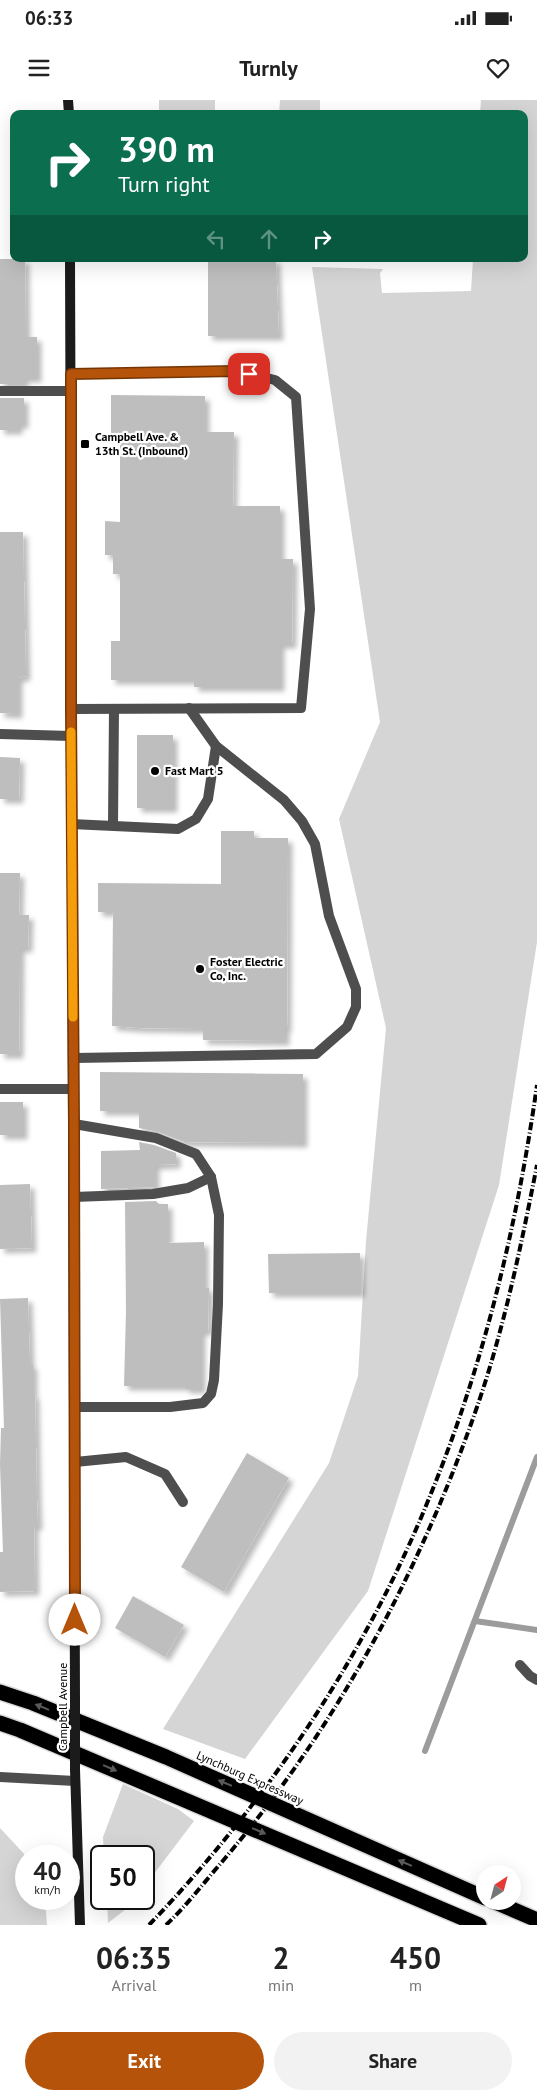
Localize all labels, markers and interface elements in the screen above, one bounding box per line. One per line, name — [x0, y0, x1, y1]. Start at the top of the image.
text: 06:33 — [25, 6, 73, 30]
icon: menu — [25, 54, 53, 82]
text: Turnly — [239, 54, 298, 82]
icon: heart — [484, 54, 512, 82]
text: 390 m — [118, 126, 215, 172]
icon: right — [35, 130, 100, 195]
text: Turn right — [118, 170, 210, 198]
icon: left — [202, 225, 230, 253]
icon: ahead — [255, 225, 283, 253]
icon: right — [308, 225, 336, 253]
pin — [228, 353, 270, 395]
icon: arrive — [235, 360, 263, 388]
place label: Campbell Ave. & 13th St. (Inbound) — [95, 429, 188, 458]
marker: Campbell Ave. & 13th St. (Inbound) — [79, 438, 91, 450]
place label: Fast Mart 5 — [165, 763, 224, 778]
marker: Fast Mart 5 — [149, 765, 161, 777]
place label: Foster Electric Co, Inc. — [210, 954, 283, 983]
marker: Foster Electric Co, Inc. — [194, 963, 206, 975]
position arrow — [48, 1593, 100, 1645]
street label: Campbell Avenue — [55, 1663, 70, 1751]
one-way arrow — [34, 1703, 49, 1711]
street label: Lynchburg Expressway — [194, 1747, 306, 1808]
one-way arrow — [103, 1764, 117, 1772]
one-way arrow — [218, 1778, 232, 1786]
one-way arrow — [252, 1828, 267, 1836]
speed limit sign: 50 — [90, 1845, 155, 1910]
text: 40 — [33, 1855, 62, 1887]
one-way arrow — [398, 1859, 412, 1867]
north arrow — [476, 1865, 521, 1910]
map controls — [476, 1865, 521, 1910]
text: km/h — [34, 1882, 61, 1897]
text: 06:35 — [96, 1938, 172, 1977]
text: 2 — [273, 1938, 290, 1977]
text: 450 — [390, 1938, 441, 1977]
text: Arrival — [112, 1975, 156, 1995]
text: min — [268, 1975, 294, 1995]
text: m — [409, 1975, 422, 1995]
button: Exit — [25, 2032, 264, 2090]
button: Share — [274, 2032, 512, 2090]

